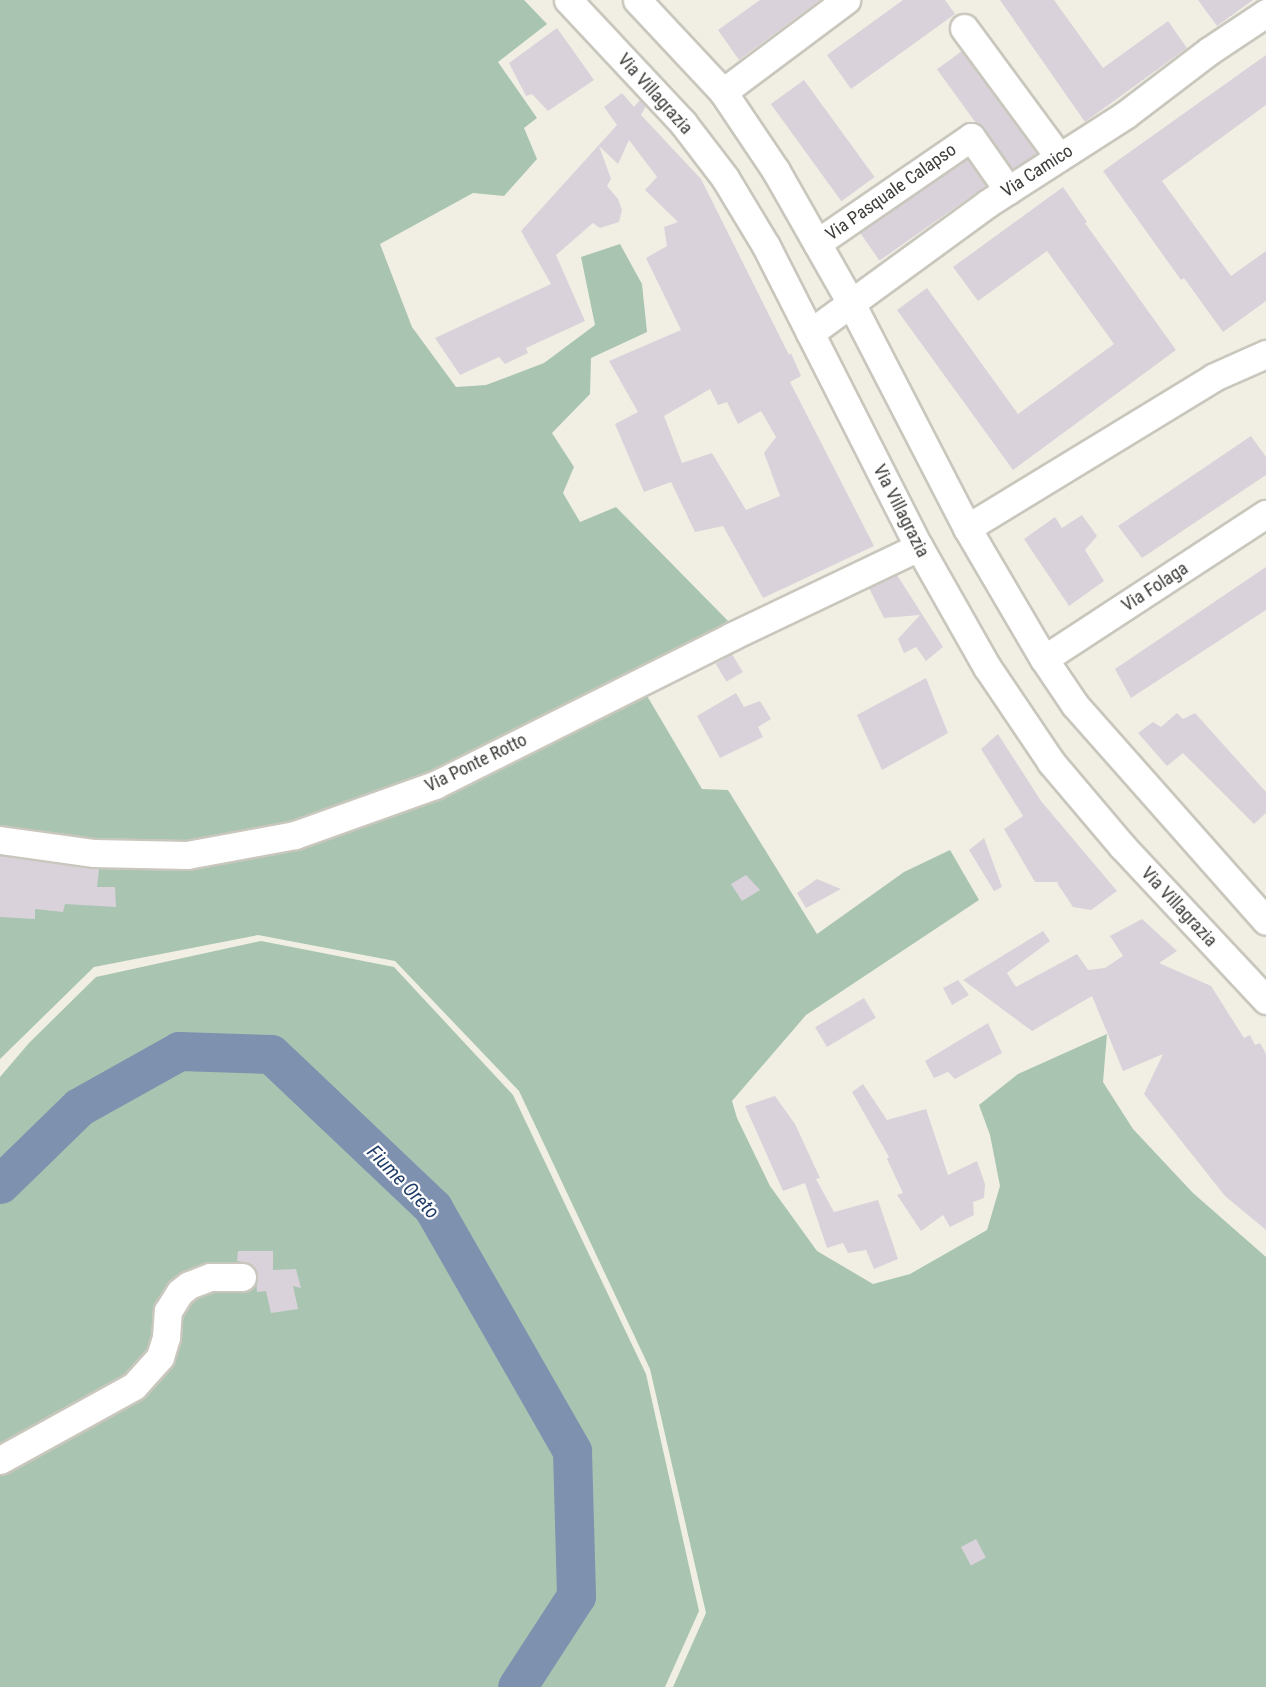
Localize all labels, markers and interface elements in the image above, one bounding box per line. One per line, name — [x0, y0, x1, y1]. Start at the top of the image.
street label: Via Villagrazia — [613, 49, 697, 139]
street label: Via Pasquale Calapso — [822, 139, 960, 245]
street label: Via Camico — [997, 140, 1077, 202]
street label: Via Villagrazia — [868, 461, 934, 561]
street label: Via Folaga — [1118, 558, 1192, 616]
street label: Via Ponte Rotto — [422, 729, 530, 797]
street label: Via Villagrazia — [1137, 863, 1221, 951]
water label: Fiume Oreto — [362, 1140, 444, 1224]

